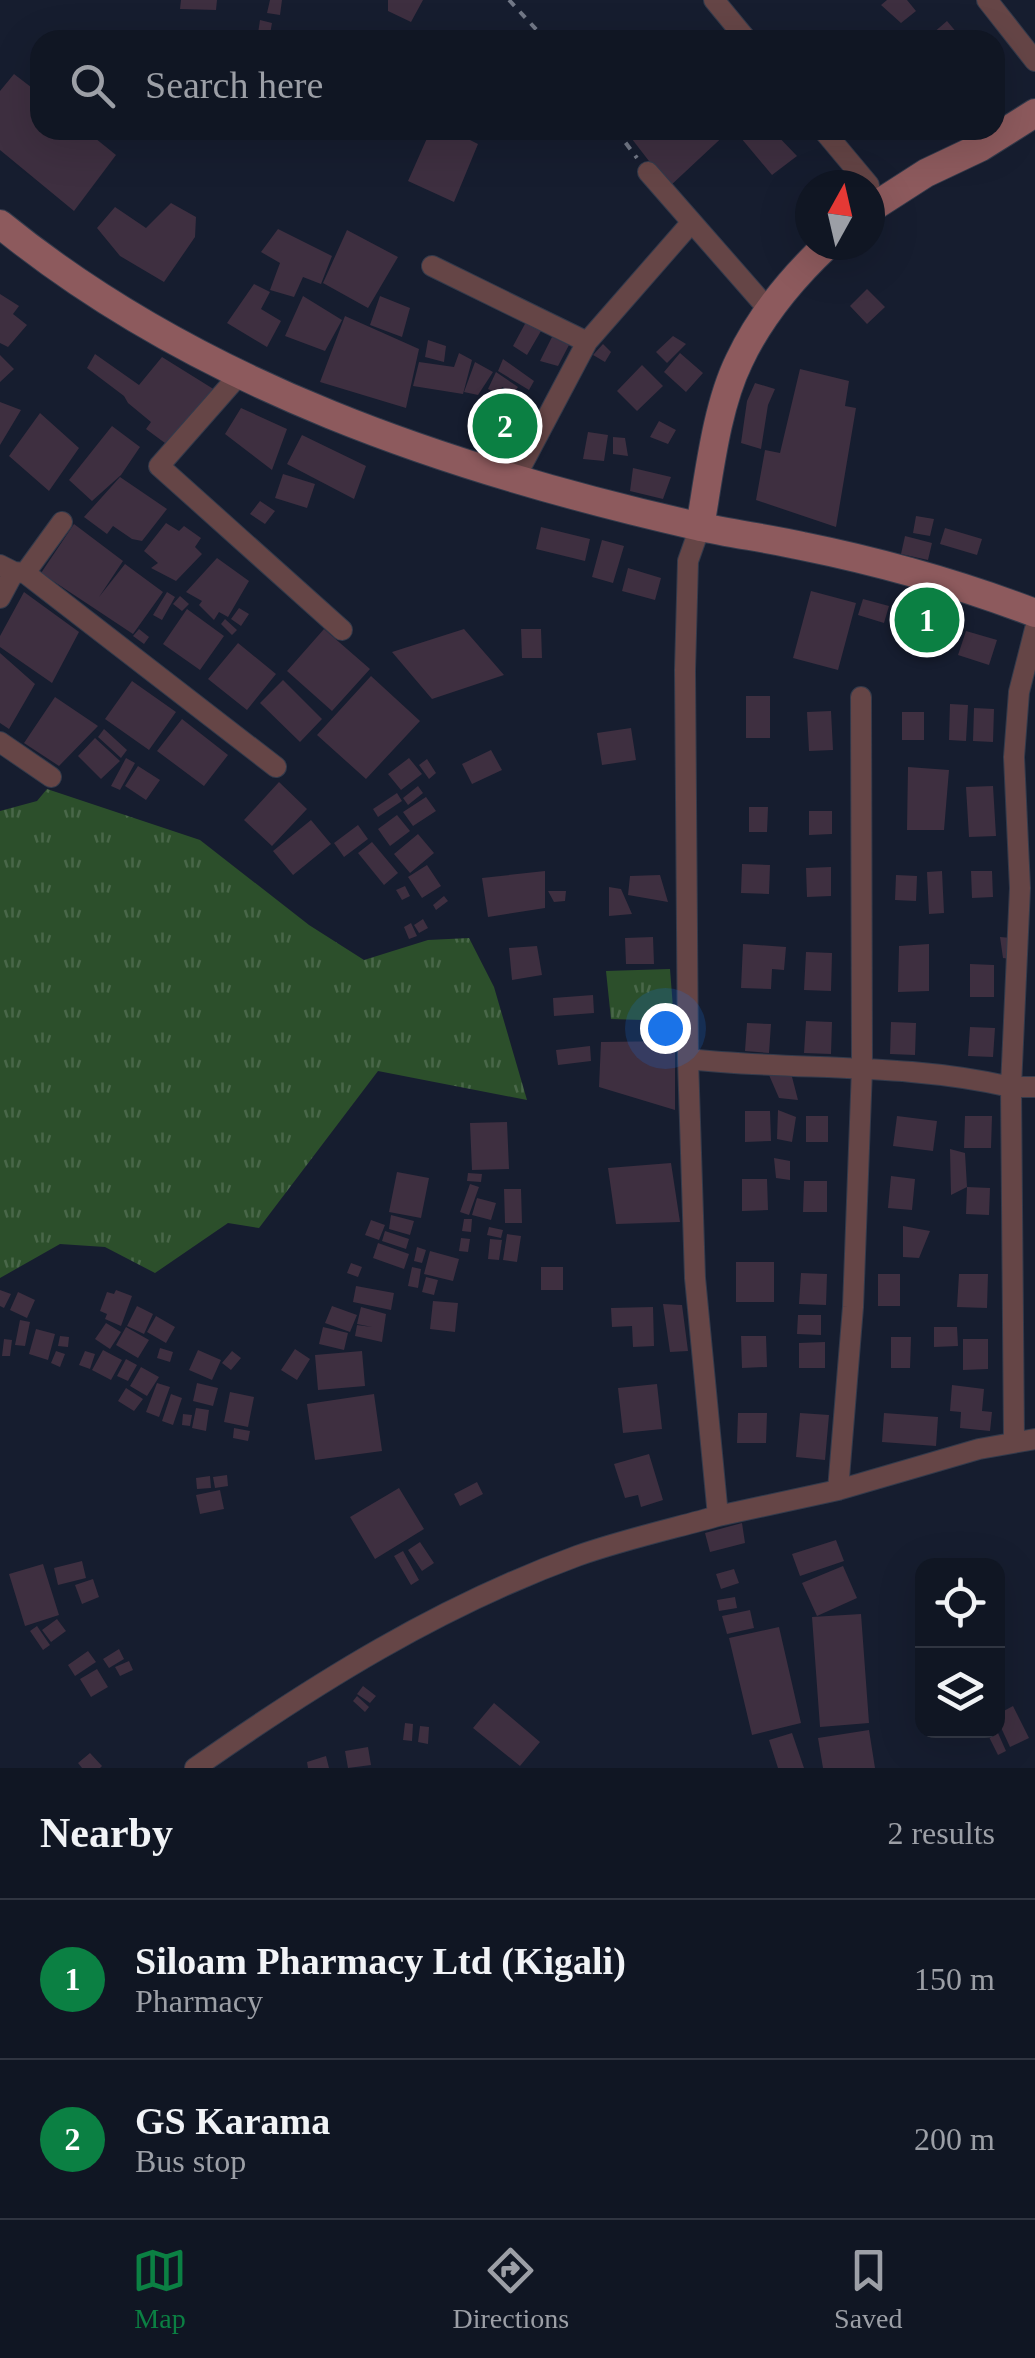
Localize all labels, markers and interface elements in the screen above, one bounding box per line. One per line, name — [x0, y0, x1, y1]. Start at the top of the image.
search box — [30, 30, 1005, 140]
icon: search — [65, 58, 120, 113]
text: Search here — [145, 64, 323, 106]
north arrow — [795, 170, 885, 260]
pin: 2 — [472, 388, 538, 464]
pin: 1 — [894, 582, 960, 658]
your location — [640, 1003, 691, 1054]
map controls — [915, 1558, 1005, 1738]
button: locate — [915, 1558, 1005, 1648]
button: layers — [915, 1648, 1005, 1738]
text: Nearby — [40, 1810, 173, 1856]
text: 2 results — [887, 1815, 995, 1851]
text: Siloam Pharmacy Ltd (Kigali) — [135, 1940, 626, 1982]
text: 1 — [65, 1961, 81, 1997]
text: 150 m — [914, 1961, 995, 1997]
text: Pharmacy — [135, 1983, 263, 2019]
text: GS Karama — [135, 2100, 330, 2142]
text: 2 — [65, 2121, 81, 2157]
text: 200 m — [914, 2121, 995, 2157]
text: Bus stop — [135, 2143, 246, 2179]
tab: Map — [132, 2243, 187, 2335]
tab: Directions — [452, 2243, 569, 2335]
tab: Saved — [834, 2243, 903, 2335]

